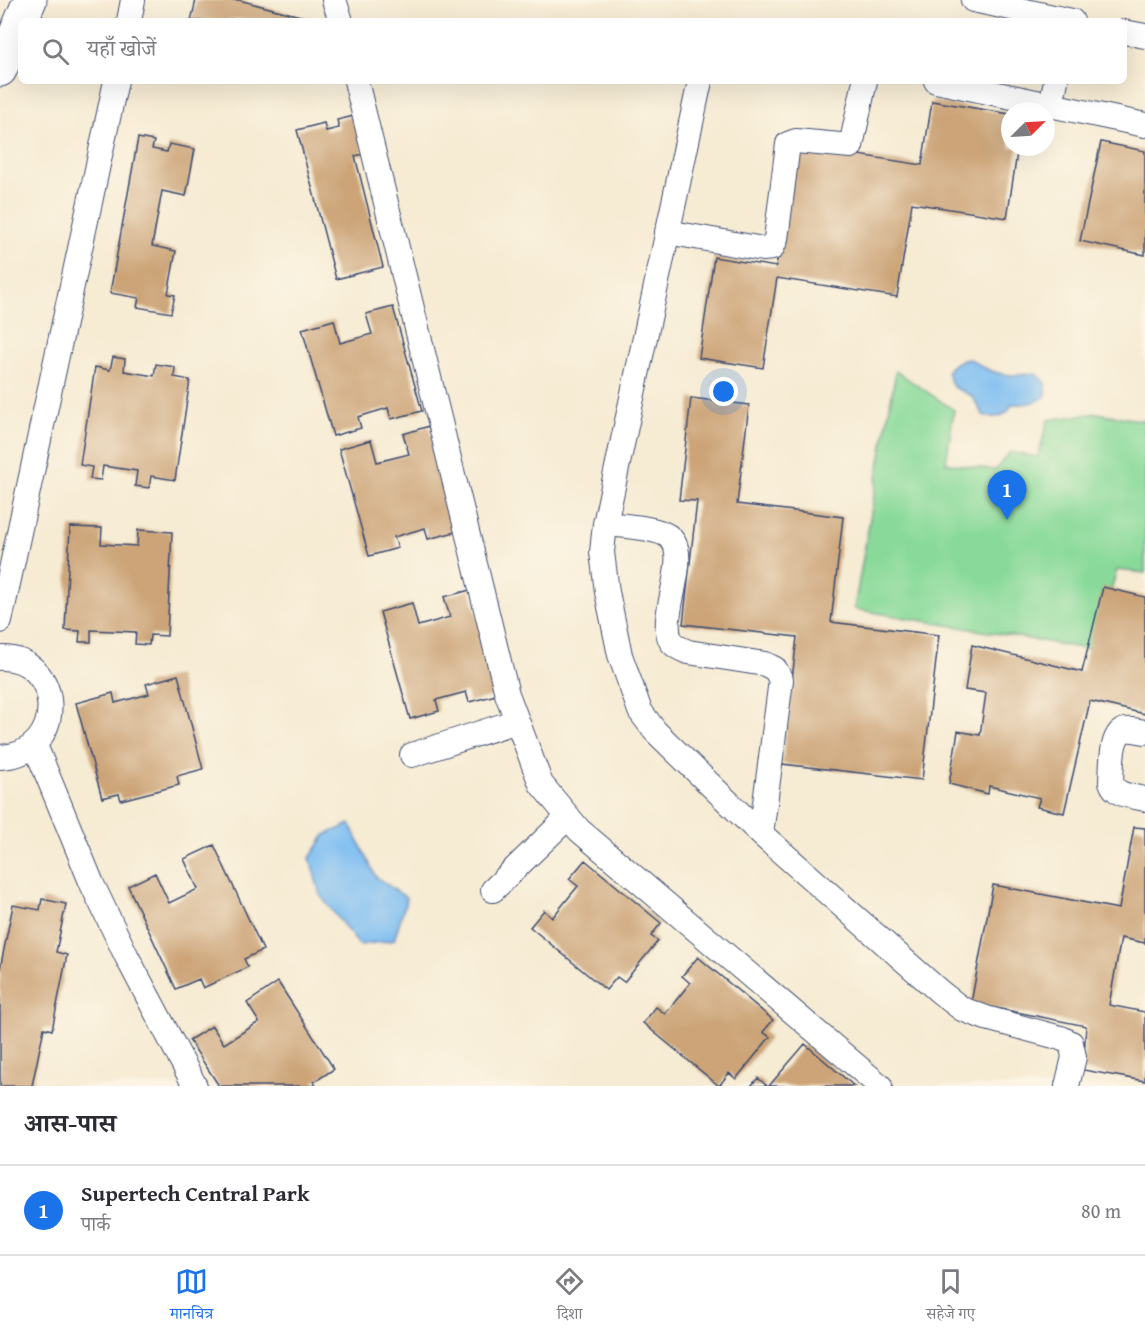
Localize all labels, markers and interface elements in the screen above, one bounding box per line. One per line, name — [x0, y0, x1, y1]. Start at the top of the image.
search box — [18, 18, 1127, 84]
text: यहाँ खोजें — [87, 32, 156, 64]
icon: search — [39, 35, 72, 68]
north arrow — [1001, 102, 1055, 156]
your location — [709, 377, 738, 406]
pin: 1 — [988, 470, 1026, 520]
text: आस-पास — [24, 1103, 116, 1142]
text: Supertech Central Park — [81, 1177, 310, 1209]
text: 1 — [38, 1196, 49, 1225]
text: 80 m — [1081, 1196, 1121, 1225]
text: पार्क — [81, 1209, 110, 1238]
tab: मानचित्र — [170, 1265, 213, 1329]
tab: दिशा — [553, 1265, 586, 1329]
tab: सहेजे गए — [926, 1265, 975, 1329]

